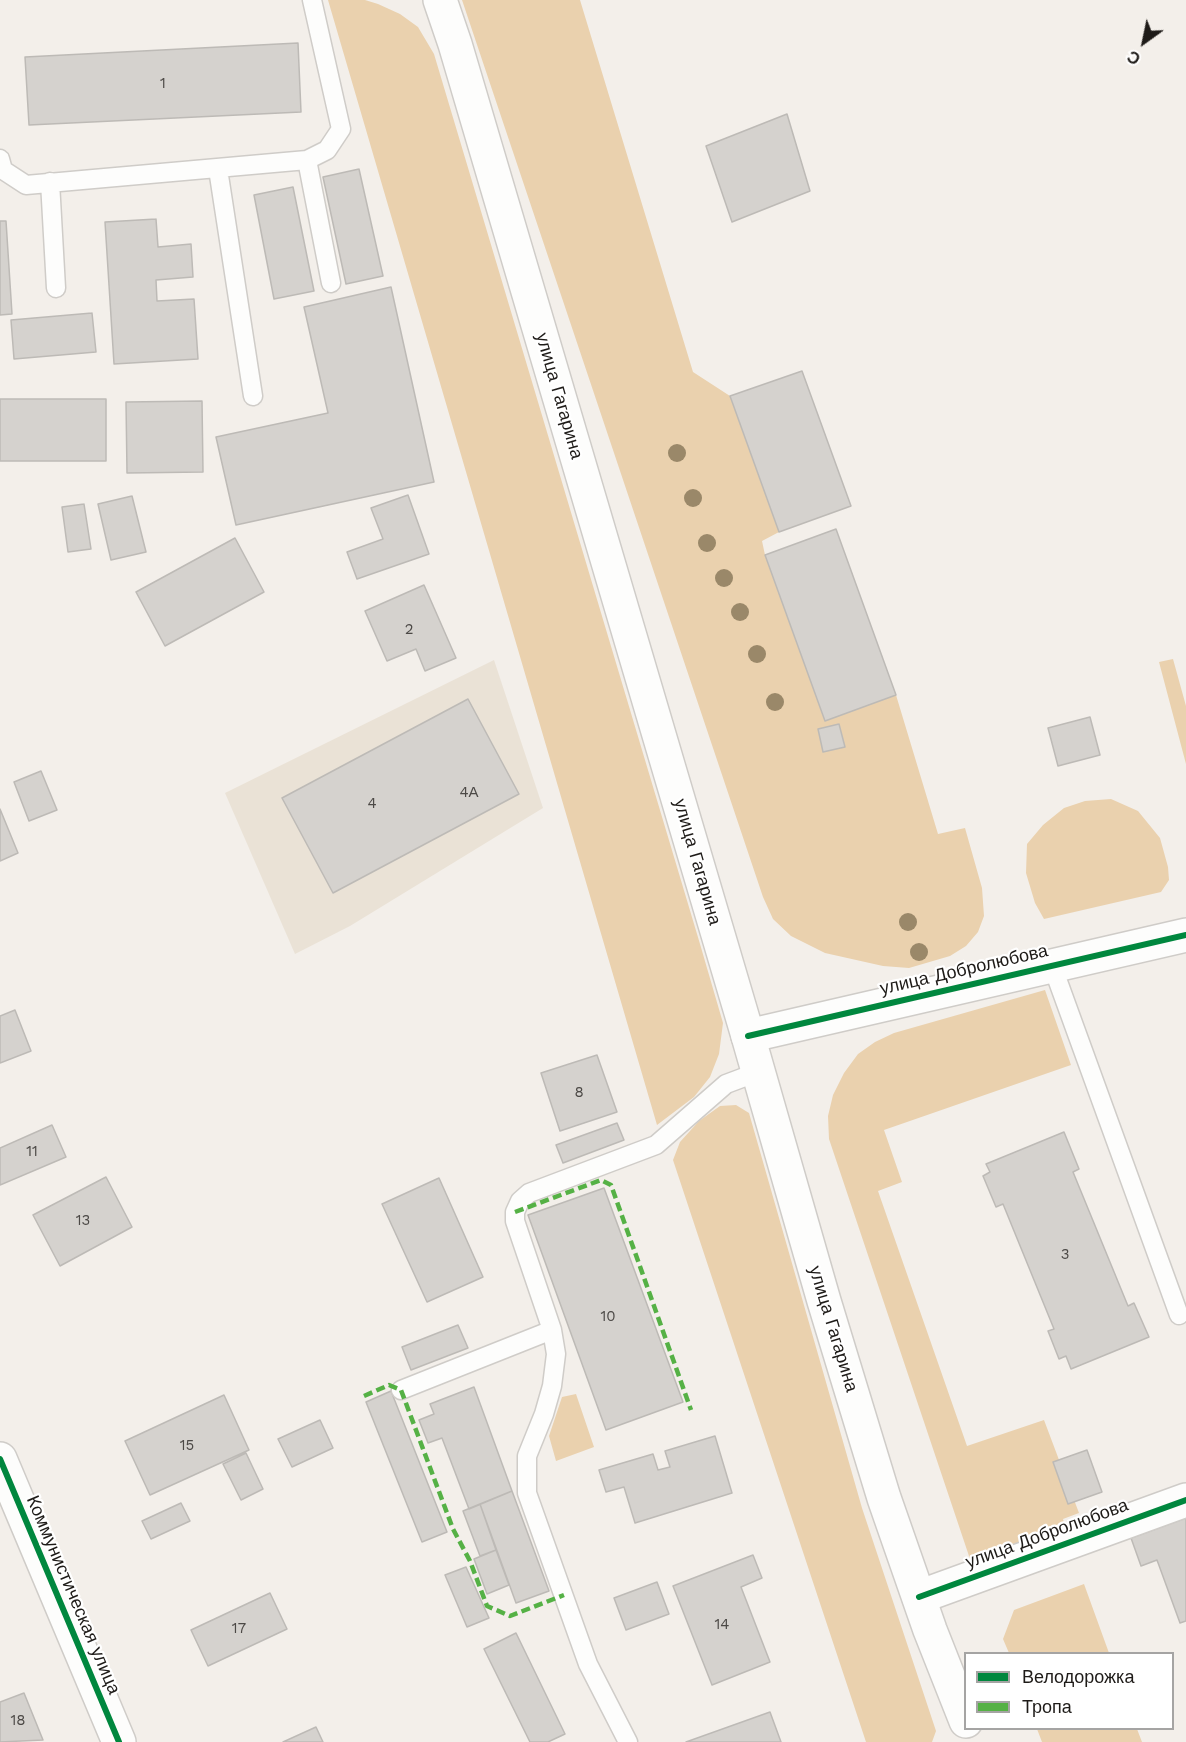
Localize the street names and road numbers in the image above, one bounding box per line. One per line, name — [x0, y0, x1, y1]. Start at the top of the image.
street label: улица Гагарина — [531, 330, 587, 462]
street label: улица Гагарина — [669, 796, 725, 928]
street label: улица Добролюбова — [878, 940, 1050, 1000]
street label: улица Гагарина — [804, 1263, 862, 1395]
street label: Коммунистическая улица — [21, 1492, 125, 1698]
street label: улица Добролюбова — [963, 1494, 1131, 1574]

